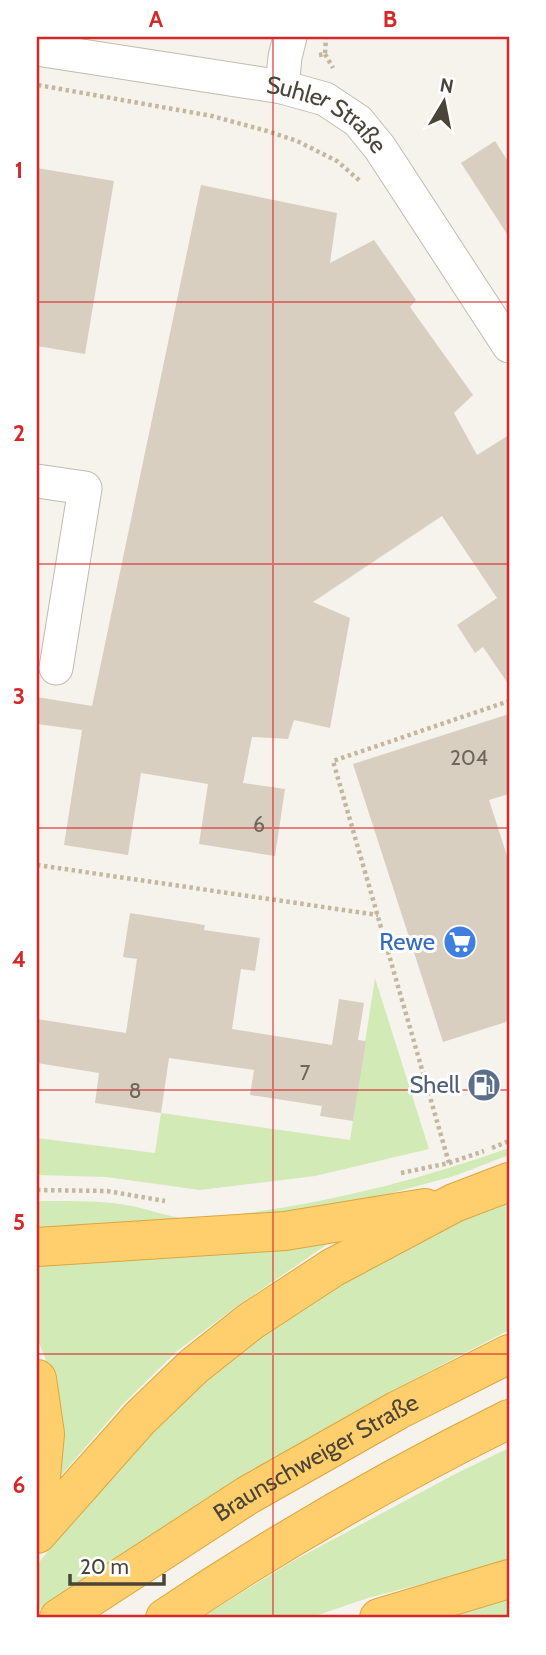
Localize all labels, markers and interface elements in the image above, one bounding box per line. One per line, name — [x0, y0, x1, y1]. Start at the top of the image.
text: A — [149, 5, 164, 33]
text: B — [383, 5, 397, 33]
north arrow — [410, 66, 480, 136]
street label: Suhler Straße — [265, 70, 393, 159]
text: N — [438, 73, 455, 98]
text: 1 — [15, 156, 23, 184]
text: 2 — [13, 419, 25, 447]
text: 3 — [13, 682, 25, 710]
house number: 204 — [450, 745, 488, 770]
house number: 6 — [253, 812, 265, 837]
supermarket icon: Rewe — [441, 923, 479, 961]
place label: Rewe — [379, 927, 435, 956]
text: 4 — [12, 945, 26, 973]
house number: 7 — [300, 1060, 311, 1085]
fuel station icon: Shell — [465, 1066, 503, 1104]
place label: Shell — [410, 1070, 460, 1099]
house number: 8 — [129, 1078, 141, 1103]
text: 5 — [13, 1208, 25, 1236]
street label: Braunschweiger Straße — [208, 1387, 423, 1528]
text: 6 — [13, 1471, 25, 1499]
scale bar — [70, 1543, 164, 1587]
text: 20 m — [80, 1554, 129, 1579]

